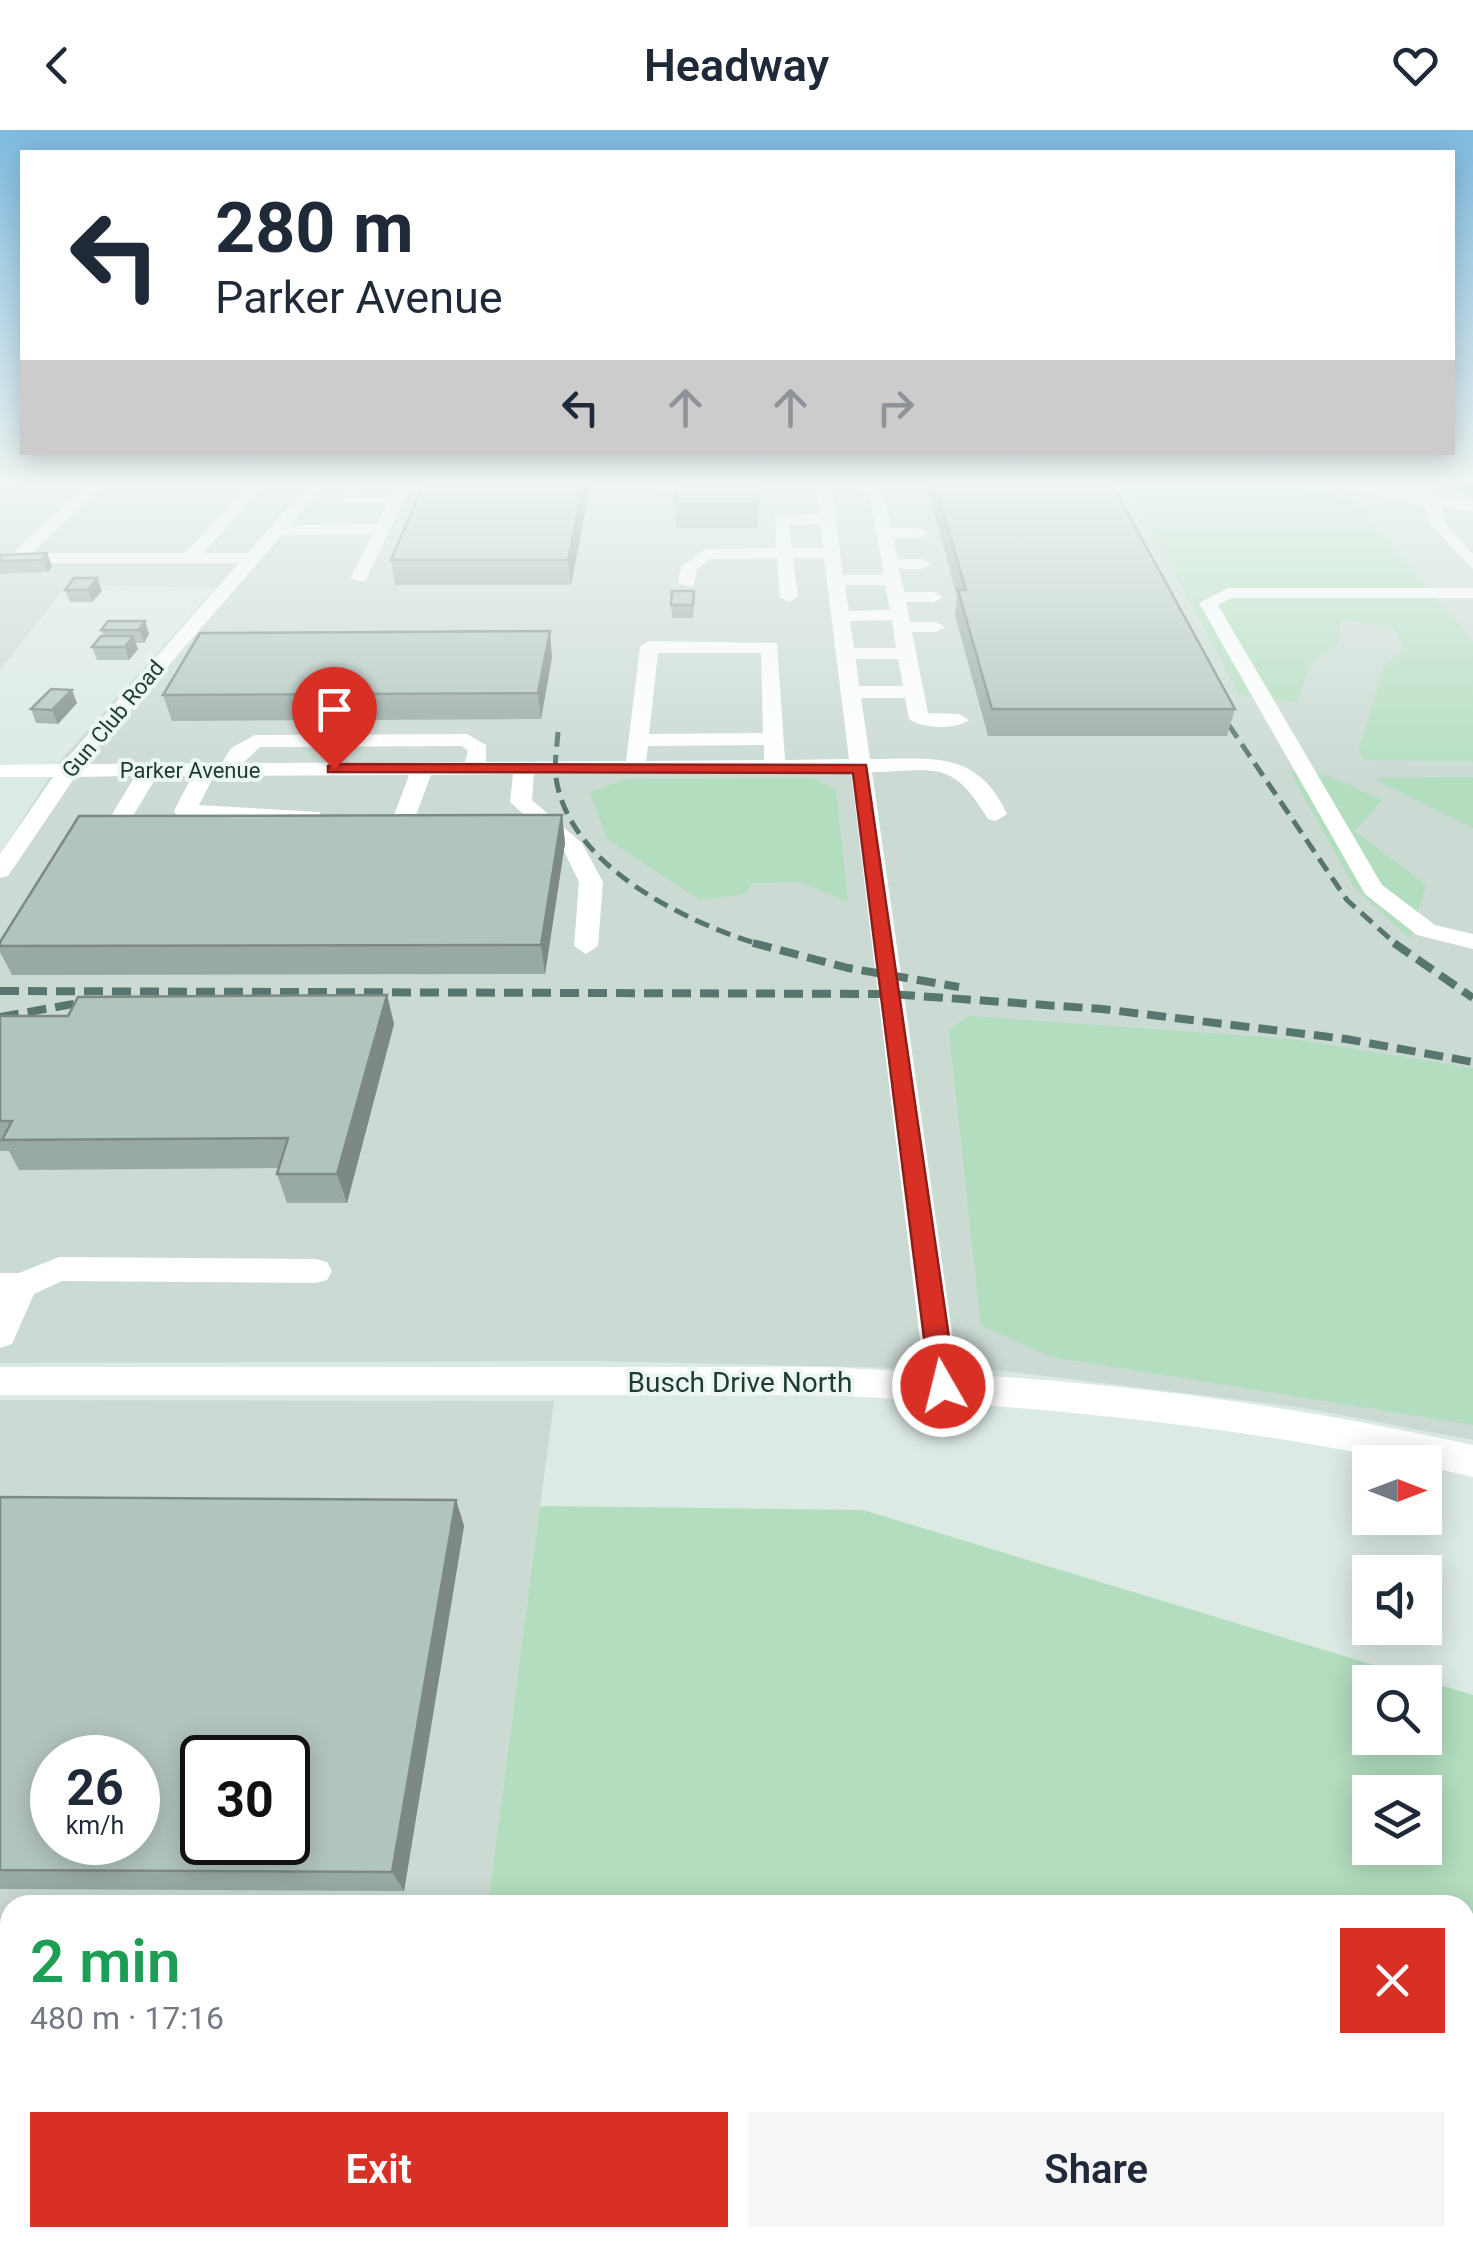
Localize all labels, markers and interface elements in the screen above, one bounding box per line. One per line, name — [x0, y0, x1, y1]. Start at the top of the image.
icon: back — [30, 38, 85, 93]
icon: heart — [1388, 38, 1443, 93]
text: Headway — [644, 39, 829, 92]
text: 280 m — [215, 187, 414, 269]
icon: left — [50, 190, 180, 320]
text: Parker Avenue — [215, 271, 503, 324]
icon: left — [553, 380, 608, 435]
icon: ahead — [658, 380, 713, 435]
icon: ahead — [763, 380, 818, 435]
icon: right — [868, 380, 923, 435]
street label: Gun Club Road — [57, 655, 169, 783]
pin — [292, 667, 377, 770]
icon: arrive — [307, 682, 362, 737]
street label: Parker Avenue — [120, 758, 260, 783]
position arrow — [891, 1334, 995, 1438]
street label: Busch Drive North — [628, 1366, 852, 1399]
north arrow — [1352, 1445, 1442, 1535]
map controls — [1352, 1445, 1442, 1865]
button: sound — [1352, 1555, 1442, 1645]
button: search — [1352, 1665, 1442, 1755]
speed limit sign: 30 — [180, 1735, 310, 1865]
text: 26 — [66, 1759, 124, 1817]
button: layers — [1352, 1775, 1442, 1865]
text: km/h — [66, 1811, 124, 1840]
text: 2 min — [30, 1926, 180, 1997]
button: close — [1340, 1928, 1445, 2033]
text: 480 m · 17:16 — [30, 1999, 224, 2037]
button: Exit — [30, 2112, 728, 2227]
button: Share — [748, 2112, 1445, 2227]

